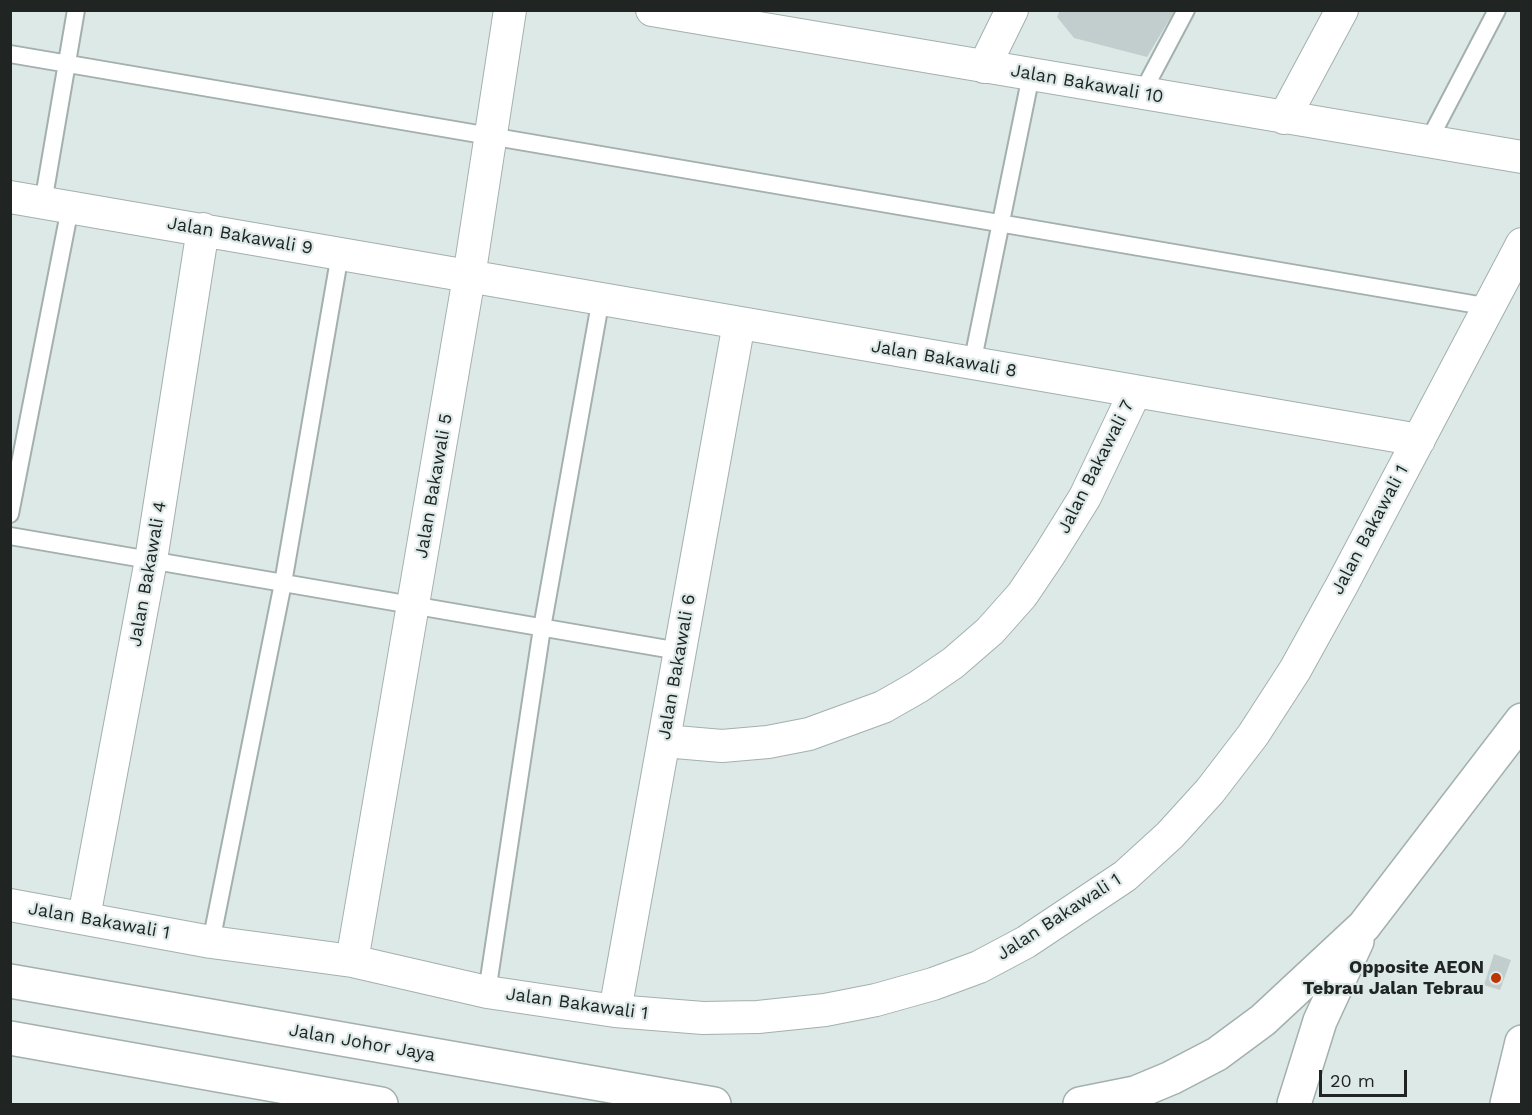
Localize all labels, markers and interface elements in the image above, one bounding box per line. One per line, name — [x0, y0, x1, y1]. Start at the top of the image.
street label: Jalan Bakawali 10 — [1009, 60, 1165, 108]
street label: Jalan Bakawali 9 — [165, 213, 315, 259]
street label: Jalan Bakawali 8 — [869, 336, 1019, 382]
street label: Jalan Bakawali 7 — [1053, 397, 1139, 537]
street label: Jalan Bakawali 5 — [411, 412, 457, 560]
street label: Jalan Bakawali 1 — [1327, 462, 1413, 598]
street label: Jalan Bakawali 4 — [125, 500, 171, 648]
street label: Jalan Bakawali 6 — [654, 593, 700, 741]
street label: Jalan Bakawali 1 — [993, 869, 1125, 965]
street label: Jalan Bakawali 1 — [26, 898, 172, 944]
place label: Opposite AEON Tebrau Jalan Tebrau — [1303, 957, 1484, 1000]
marker: Opposite AEON Tebrau Jalan Tebrau — [1489, 971, 1503, 985]
street label: Jalan Bakawali 1 — [504, 983, 650, 1025]
street label: Jalan Johor Jaya — [287, 1020, 437, 1066]
scale bar — [1322, 1058, 1410, 1096]
text: 20 m — [1330, 1070, 1375, 1091]

